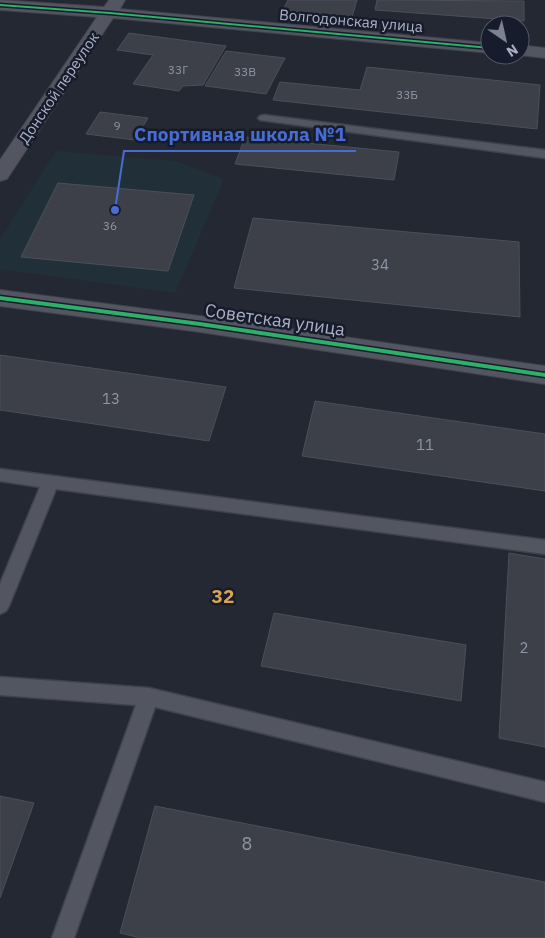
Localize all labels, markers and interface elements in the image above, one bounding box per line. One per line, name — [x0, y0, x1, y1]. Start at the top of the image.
street label: Волгодонская улица — [278, 5, 424, 36]
north arrow — [480, 15, 530, 65]
street label: Донской переулок — [14, 28, 103, 147]
text: N — [503, 40, 522, 61]
house number: 33Г — [168, 62, 188, 77]
house number: 33В — [234, 64, 256, 79]
house number: 33Б — [396, 87, 418, 102]
callout: Спортивная школа №1 — [124, 117, 356, 151]
house number: 9 — [113, 118, 121, 133]
text: Спортивная школа №1 — [134, 122, 347, 146]
house number: 36 — [103, 218, 117, 233]
house number: 34 — [371, 255, 389, 274]
street label: Советская улица — [203, 298, 347, 341]
house number: 13 — [102, 389, 120, 408]
house number: 11 — [416, 435, 434, 454]
district label: 32 — [212, 584, 234, 608]
house number: 2 — [519, 638, 529, 657]
house number: 8 — [242, 832, 252, 855]

